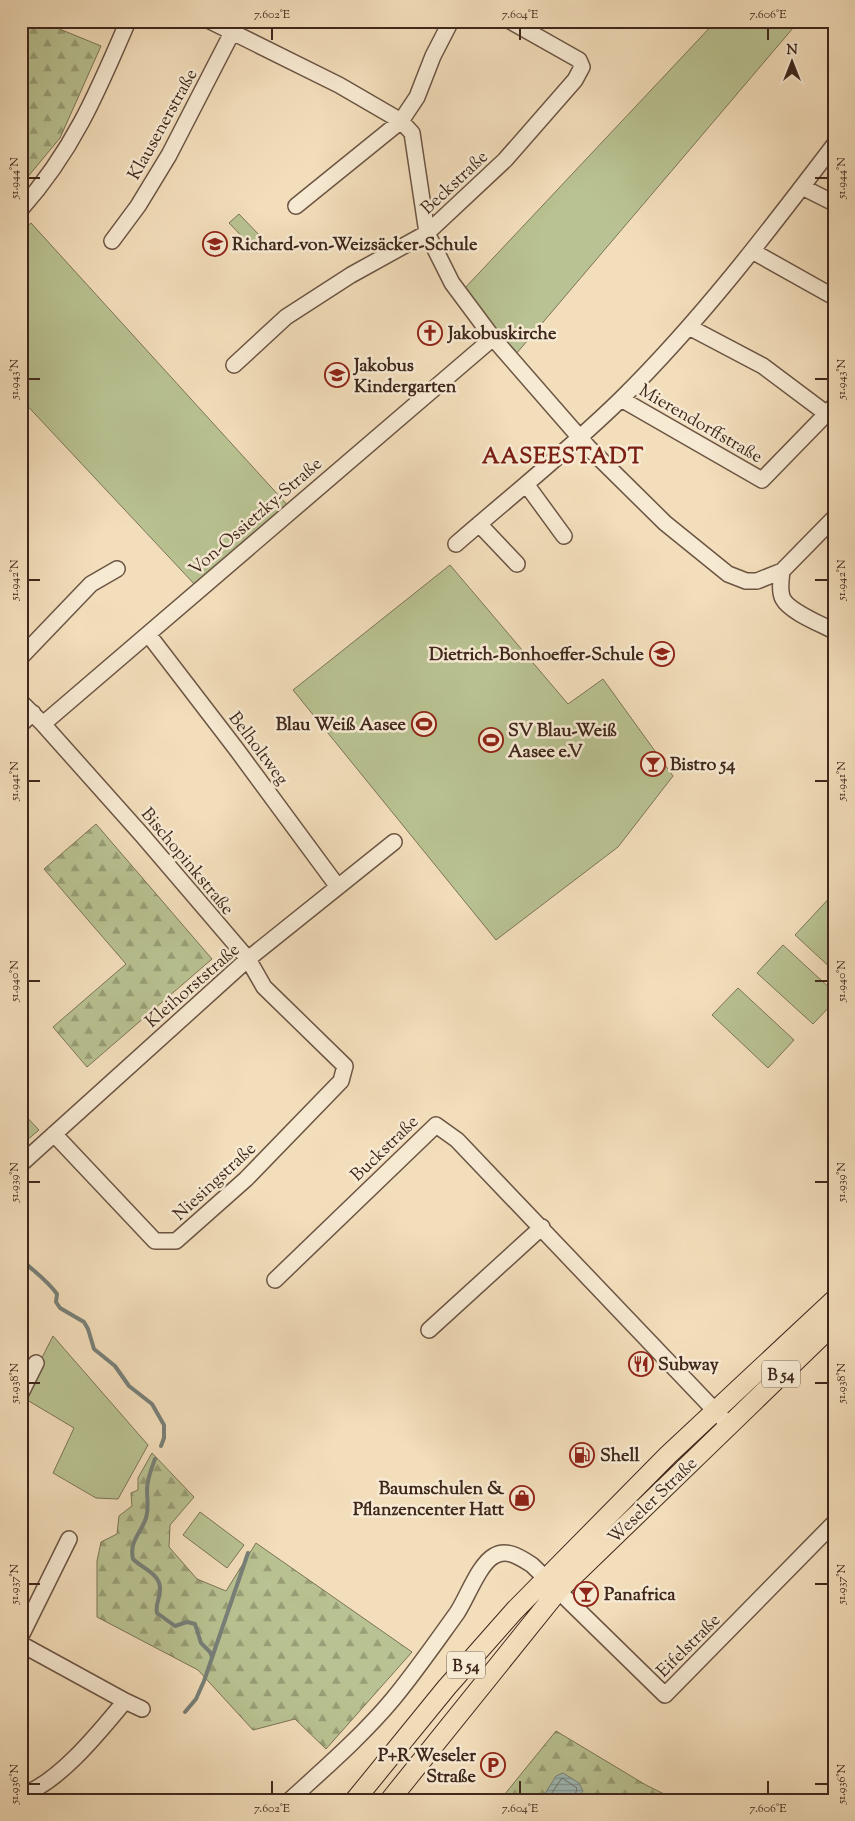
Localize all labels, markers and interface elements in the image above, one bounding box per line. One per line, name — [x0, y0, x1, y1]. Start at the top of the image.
text: 7.602°E — [254, 6, 291, 24]
text: 7.604°E — [502, 6, 539, 24]
text: 7.606°E — [750, 6, 787, 24]
north arrow — [768, 38, 818, 88]
text: N — [786, 41, 798, 61]
street label: Klausenerstraße — [122, 65, 205, 185]
street label: Beckstraße — [416, 145, 495, 222]
text: 51.944°N — [6, 157, 24, 200]
text: 51.944°N — [833, 157, 851, 200]
school or university icon: Richard-von-Weizsäcker-Schule — [202, 231, 228, 257]
place label: Richard-von-Weizsäcker-Schule — [232, 233, 478, 259]
church icon: Jakobuskirche — [417, 320, 443, 346]
place label: Jakobuskirche — [446, 322, 557, 348]
place label: Jakobus Kindergarten — [352, 354, 457, 401]
text: 51.943°N — [6, 358, 24, 400]
text: 51.943°N — [833, 358, 851, 400]
school or university icon: Jakobus Kindergarten — [324, 362, 350, 388]
street label: Mierendorffstraße — [633, 379, 767, 471]
district label: AASEESTADT — [482, 442, 644, 474]
street label: Von-Ossietzky-Straße — [184, 452, 329, 583]
text: 51.942°N — [6, 559, 24, 601]
text: 51.942°N — [833, 559, 851, 601]
school or university icon: Dietrich-Bonhoeffer-Schule — [649, 641, 675, 667]
place label: Dietrich-Bonhoeffer-Schule — [429, 643, 645, 669]
street label: Belholtweg — [221, 707, 294, 792]
sports icon: Blau Weiß Aasee — [411, 711, 437, 737]
place label: Blau Weiß Aasee — [276, 713, 407, 739]
place label: SV Blau-Weiß Aasee e.V — [508, 719, 617, 766]
sports icon: SV Blau-Weiß Aasee e.V — [478, 727, 504, 753]
bar icon: Bistro 54 — [640, 751, 666, 777]
place label: Bistro 54 — [670, 753, 735, 779]
text: 51.941°N — [6, 761, 24, 802]
text: 51.941°N — [833, 761, 851, 802]
street label: Bischopinkstraße — [134, 803, 239, 922]
street label: Kleihorststraße — [140, 938, 246, 1035]
text: 51.940°N — [6, 960, 24, 1003]
text: 51.940°N — [833, 960, 851, 1003]
street label: Buckstraße — [346, 1110, 425, 1189]
street label: Niesingstraße — [168, 1137, 263, 1228]
text: 51.939°N — [6, 1162, 24, 1203]
text: 51.939°N — [833, 1162, 851, 1203]
restaurant icon: Subway — [628, 1351, 654, 1377]
place label: Subway — [658, 1353, 719, 1379]
road number: B 54 — [762, 1360, 800, 1388]
text: 51.938°N — [6, 1362, 24, 1404]
text: 51.938°N — [833, 1362, 851, 1404]
fuel station icon: Shell — [569, 1442, 595, 1468]
place label: Shell — [600, 1444, 640, 1470]
street label: Weseler Straße — [603, 1452, 704, 1551]
place label: Baumschulen & Pflanzencenter Hatt — [353, 1477, 505, 1524]
shop icon: Baumschulen & Pflanzencenter Hatt — [509, 1485, 535, 1511]
text: 51.937°N — [6, 1563, 24, 1605]
text: 51.937°N — [833, 1563, 851, 1605]
bar icon: Panafrica — [573, 1581, 599, 1607]
place label: Panafrica — [604, 1583, 676, 1609]
street label: Eifelstraße — [651, 1608, 727, 1684]
road number: B 54 — [447, 1652, 485, 1678]
place label: P+R Weseler Straße — [378, 1744, 477, 1791]
parking icon: P+R Weseler Straße — [480, 1752, 506, 1778]
text: 51.936°N — [6, 1763, 24, 1805]
text: 51.936°N — [833, 1763, 851, 1805]
text: 7.602°E — [254, 1800, 291, 1818]
text: 7.604°E — [502, 1800, 539, 1818]
text: 7.606°E — [750, 1800, 787, 1818]

